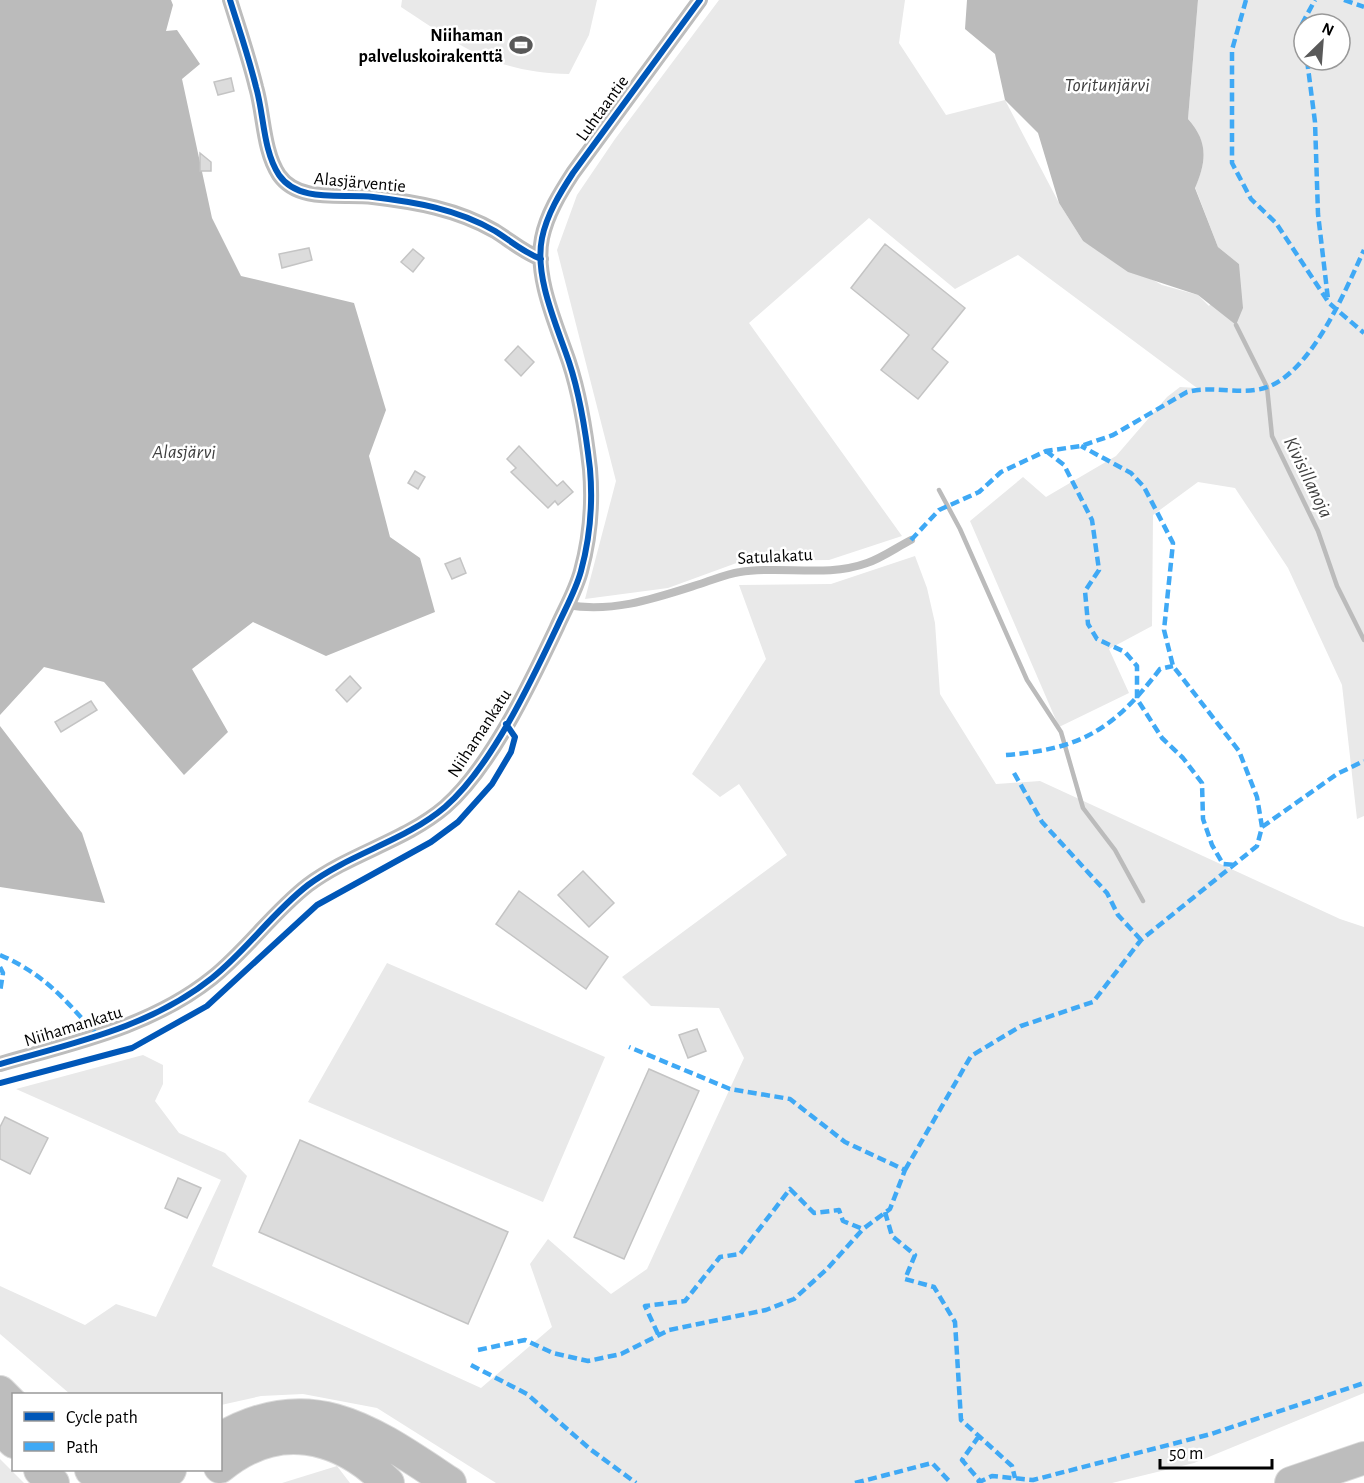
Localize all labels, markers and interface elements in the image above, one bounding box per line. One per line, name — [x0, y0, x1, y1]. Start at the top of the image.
north arrow — [1292, 12, 1352, 72]
text: N — [1319, 20, 1336, 39]
place label: Niihaman palveluskoirakenttä — [359, 27, 503, 66]
sports icon: Niihaman palveluskoirakenttä — [508, 32, 534, 58]
street label: Luhtaantie — [573, 73, 632, 145]
water label: Toritunjärvi — [1064, 75, 1150, 95]
street label: Alasjärventie — [313, 170, 407, 196]
water label: Kivisillanoja — [1280, 434, 1336, 521]
water label: Alasjärvi — [151, 442, 216, 462]
street label: Satulakatu — [737, 546, 813, 568]
street label: Niihamankatu — [445, 686, 515, 781]
street label: Niihamankatu — [22, 1004, 124, 1050]
legend — [12, 1393, 222, 1471]
text: Cycle path — [66, 1409, 138, 1427]
scale bar — [1160, 1432, 1272, 1470]
text: Path — [66, 1439, 98, 1457]
text: 50 m — [1169, 1445, 1203, 1463]

